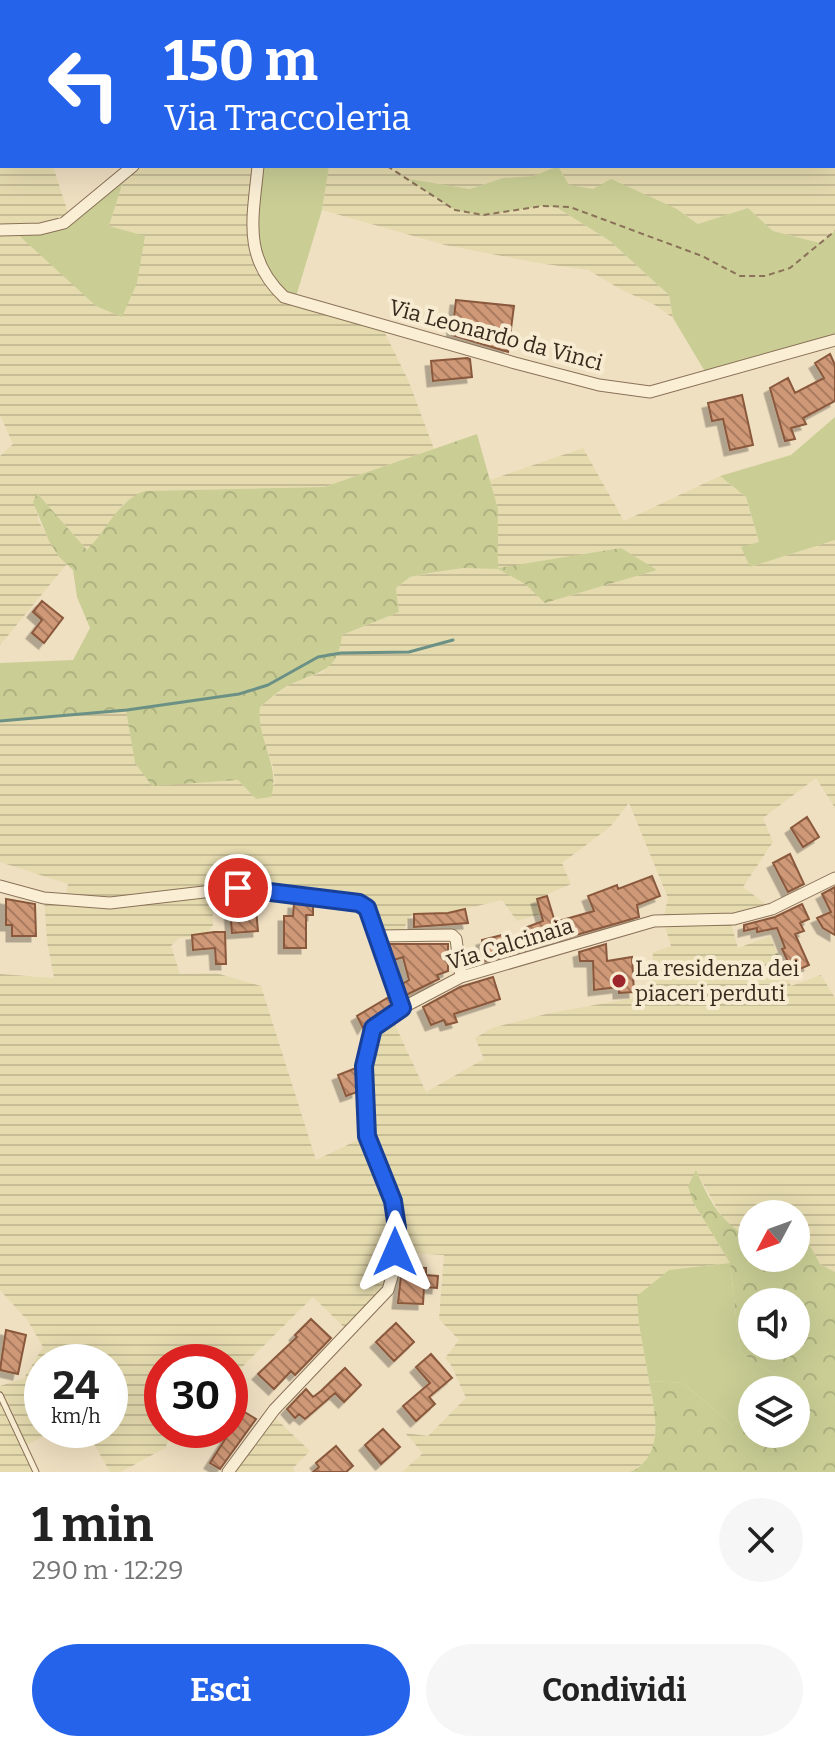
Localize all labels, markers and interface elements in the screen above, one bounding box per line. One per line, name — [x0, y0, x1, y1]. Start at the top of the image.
text: 150 m — [164, 28, 318, 95]
icon: left — [32, 32, 136, 136]
text: Via Traccoleria — [164, 96, 411, 140]
street label: Via Leonardo da Vinci — [386, 293, 606, 377]
pin — [204, 854, 272, 922]
icon: arrive — [216, 866, 260, 910]
street label: Via Calcinaia — [443, 912, 577, 976]
place label: La residenza dei piaceri perduti — [635, 955, 800, 1007]
marker: La residenza dei piaceri perduti — [610, 972, 628, 990]
north arrow — [738, 1200, 810, 1272]
map controls — [738, 1200, 810, 1448]
position arrow — [353, 1210, 437, 1294]
button: sound — [738, 1288, 810, 1360]
speed limit sign: 30 — [144, 1344, 248, 1448]
text: 24 — [53, 1362, 99, 1410]
button: layers — [738, 1376, 810, 1448]
text: km/h — [51, 1404, 101, 1428]
text: 1 min — [32, 1496, 153, 1554]
button: close — [719, 1498, 803, 1582]
text: 290 m · 12:29 — [32, 1555, 184, 1586]
button: Esci — [32, 1644, 410, 1736]
button: Condividi — [426, 1644, 803, 1736]

